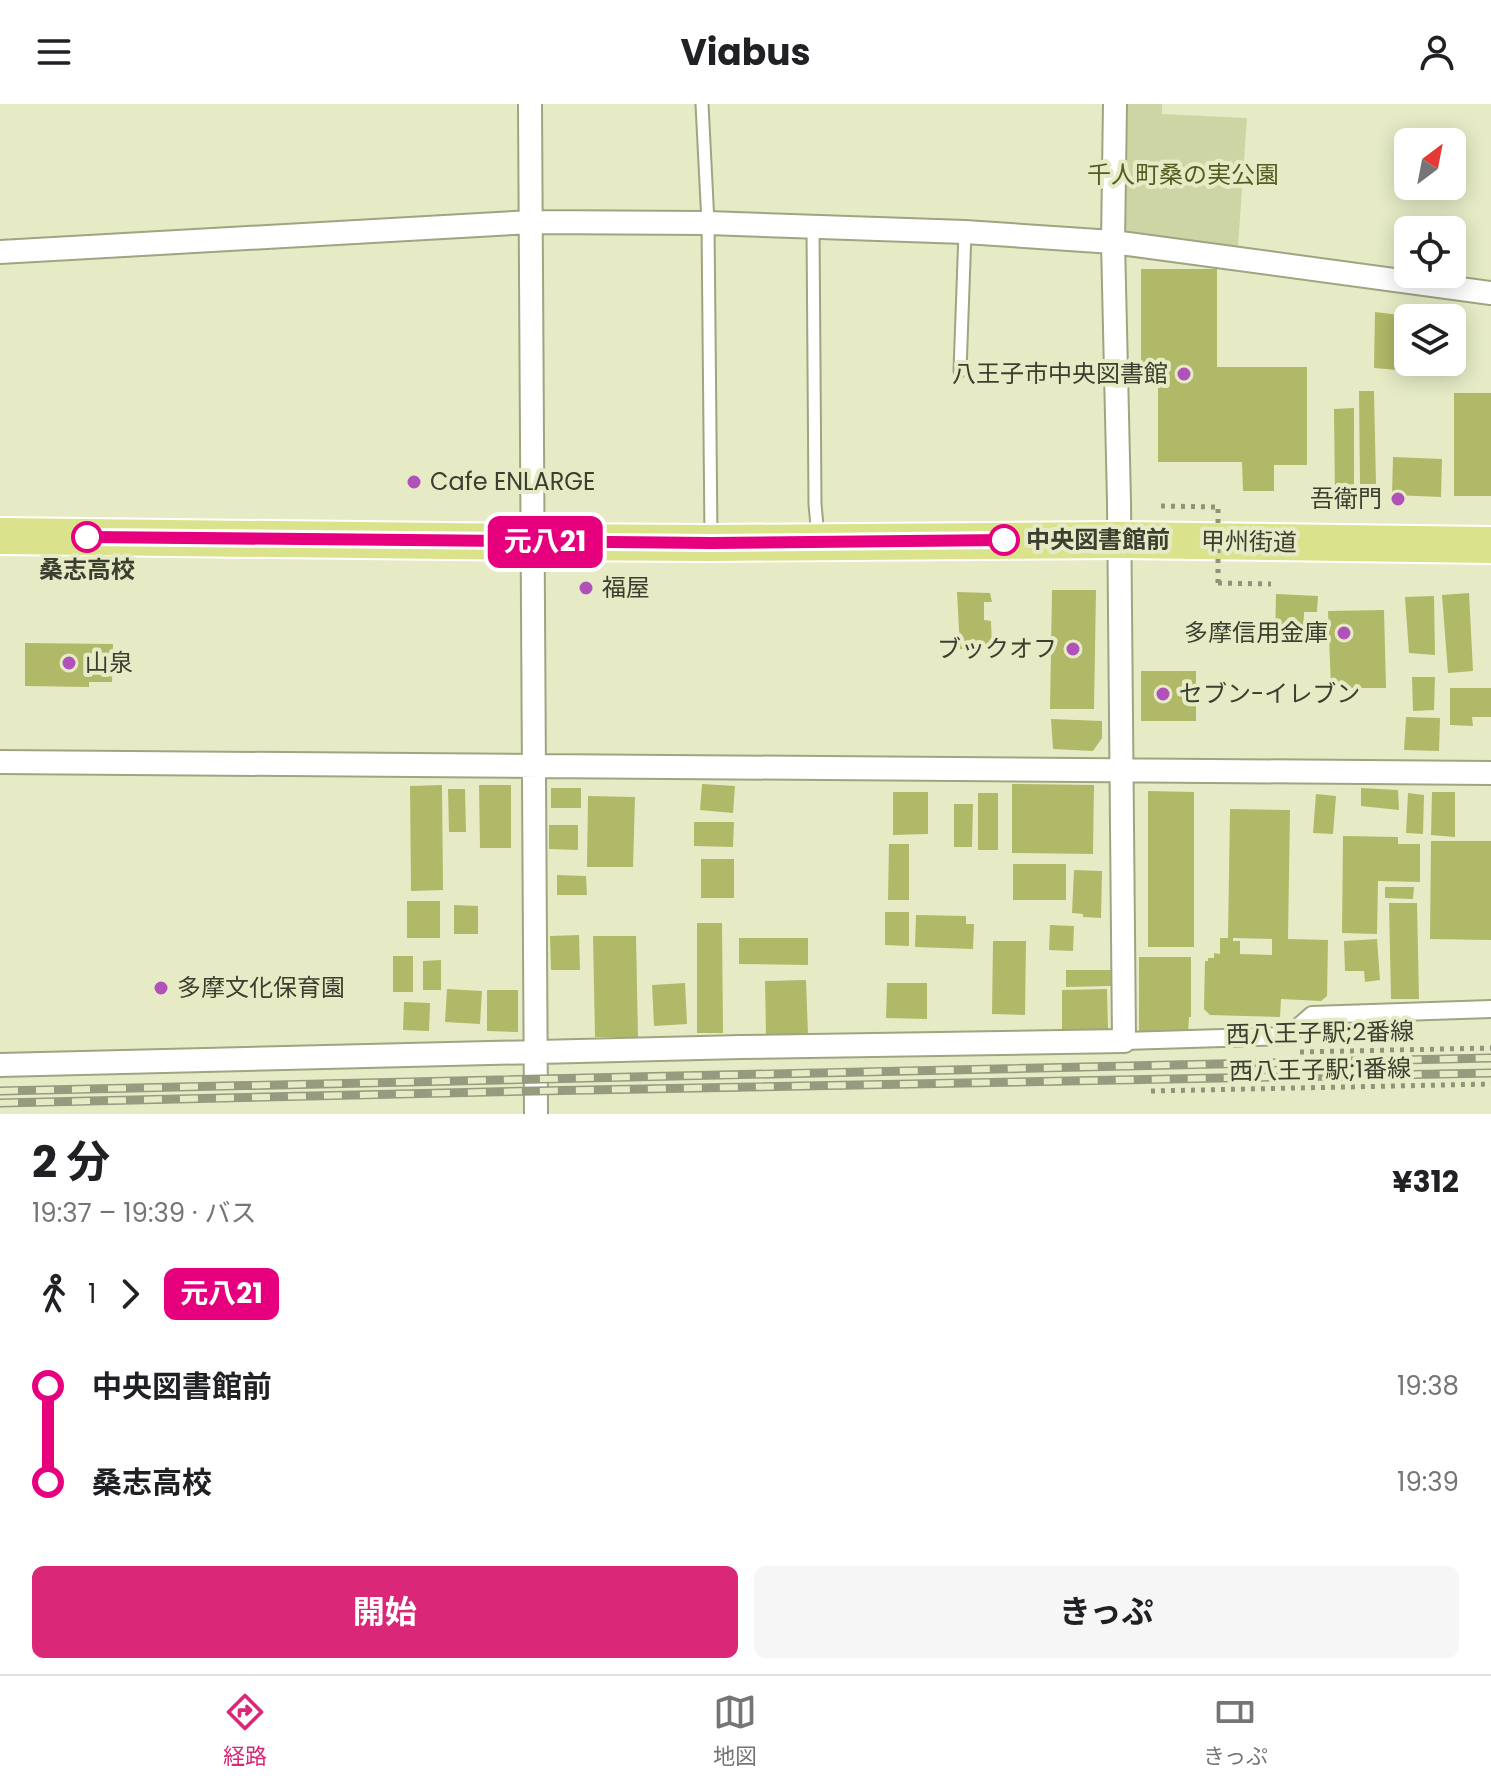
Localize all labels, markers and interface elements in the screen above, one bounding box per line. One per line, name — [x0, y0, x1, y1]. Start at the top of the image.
text: Viabus — [680, 27, 811, 78]
icon: menu — [32, 30, 76, 74]
icon: person — [1415, 30, 1459, 74]
north arrow — [1394, 128, 1466, 200]
map controls — [1394, 128, 1466, 376]
park label: 千人町桑の実公園 — [1087, 158, 1279, 191]
button: locate — [1394, 216, 1466, 288]
button: layers — [1394, 304, 1466, 376]
place label: 八王子市中央図書館 — [952, 357, 1168, 390]
marker: 八王子市中央図書館 — [1175, 365, 1193, 383]
place label: Cafe ENLARGE — [430, 465, 595, 498]
marker: Cafe ENLARGE — [405, 473, 423, 491]
place label: 吾衛門 — [1310, 482, 1382, 515]
marker: 吾衛門 — [1389, 490, 1407, 508]
line badge: 元八21 — [489, 516, 601, 568]
marker: 桑志高校 — [72, 522, 102, 552]
text: 元八21 — [504, 522, 586, 561]
place label: 中央図書館前 — [1026, 523, 1170, 556]
street label: 甲州街道 — [1201, 524, 1297, 559]
marker: 中央図書館前 — [989, 525, 1019, 555]
place label: 桑志高校 — [39, 553, 135, 586]
place label: 福屋 — [602, 571, 650, 604]
marker: 福屋 — [577, 579, 595, 597]
place label: 多摩信用金庫 — [1184, 616, 1328, 649]
marker: 多摩信用金庫 — [1335, 624, 1353, 642]
place label: ブックオフ — [937, 632, 1057, 665]
marker: ブックオフ — [1064, 640, 1082, 658]
place label: 山泉 — [85, 646, 133, 679]
marker: 山泉 — [60, 654, 78, 672]
place label: セブン-イレブン — [1179, 677, 1360, 710]
marker: セブン-イレブン — [1154, 685, 1172, 703]
place label: 多摩文化保育園 — [177, 971, 345, 1004]
marker: 多摩文化保育園 — [152, 979, 170, 997]
street label: 西八王子駅;2番線 — [1226, 1014, 1414, 1051]
street label: 西八王子駅;1番線 — [1229, 1051, 1411, 1088]
text: 2 分 — [32, 1131, 110, 1192]
text: ¥312 — [1392, 1160, 1459, 1203]
text: 19:37 – 19:39 · バス — [32, 1195, 257, 1231]
icon: walk — [32, 1272, 76, 1316]
icon: forward — [108, 1272, 152, 1316]
text: 元八21 — [180, 1274, 263, 1313]
text: 1 — [88, 1276, 96, 1312]
text: 中央図書館前 — [92, 1365, 272, 1408]
text: 19:38 — [1397, 1368, 1459, 1404]
text: 桑志高校 — [92, 1461, 212, 1504]
text: 19:39 — [1397, 1464, 1459, 1500]
button: 開始 — [32, 1566, 738, 1658]
button: きっぷ — [754, 1566, 1459, 1658]
tab: 経路 — [223, 1690, 267, 1773]
tab: 地図 — [713, 1690, 757, 1773]
tab: きっぷ — [1203, 1690, 1268, 1773]

